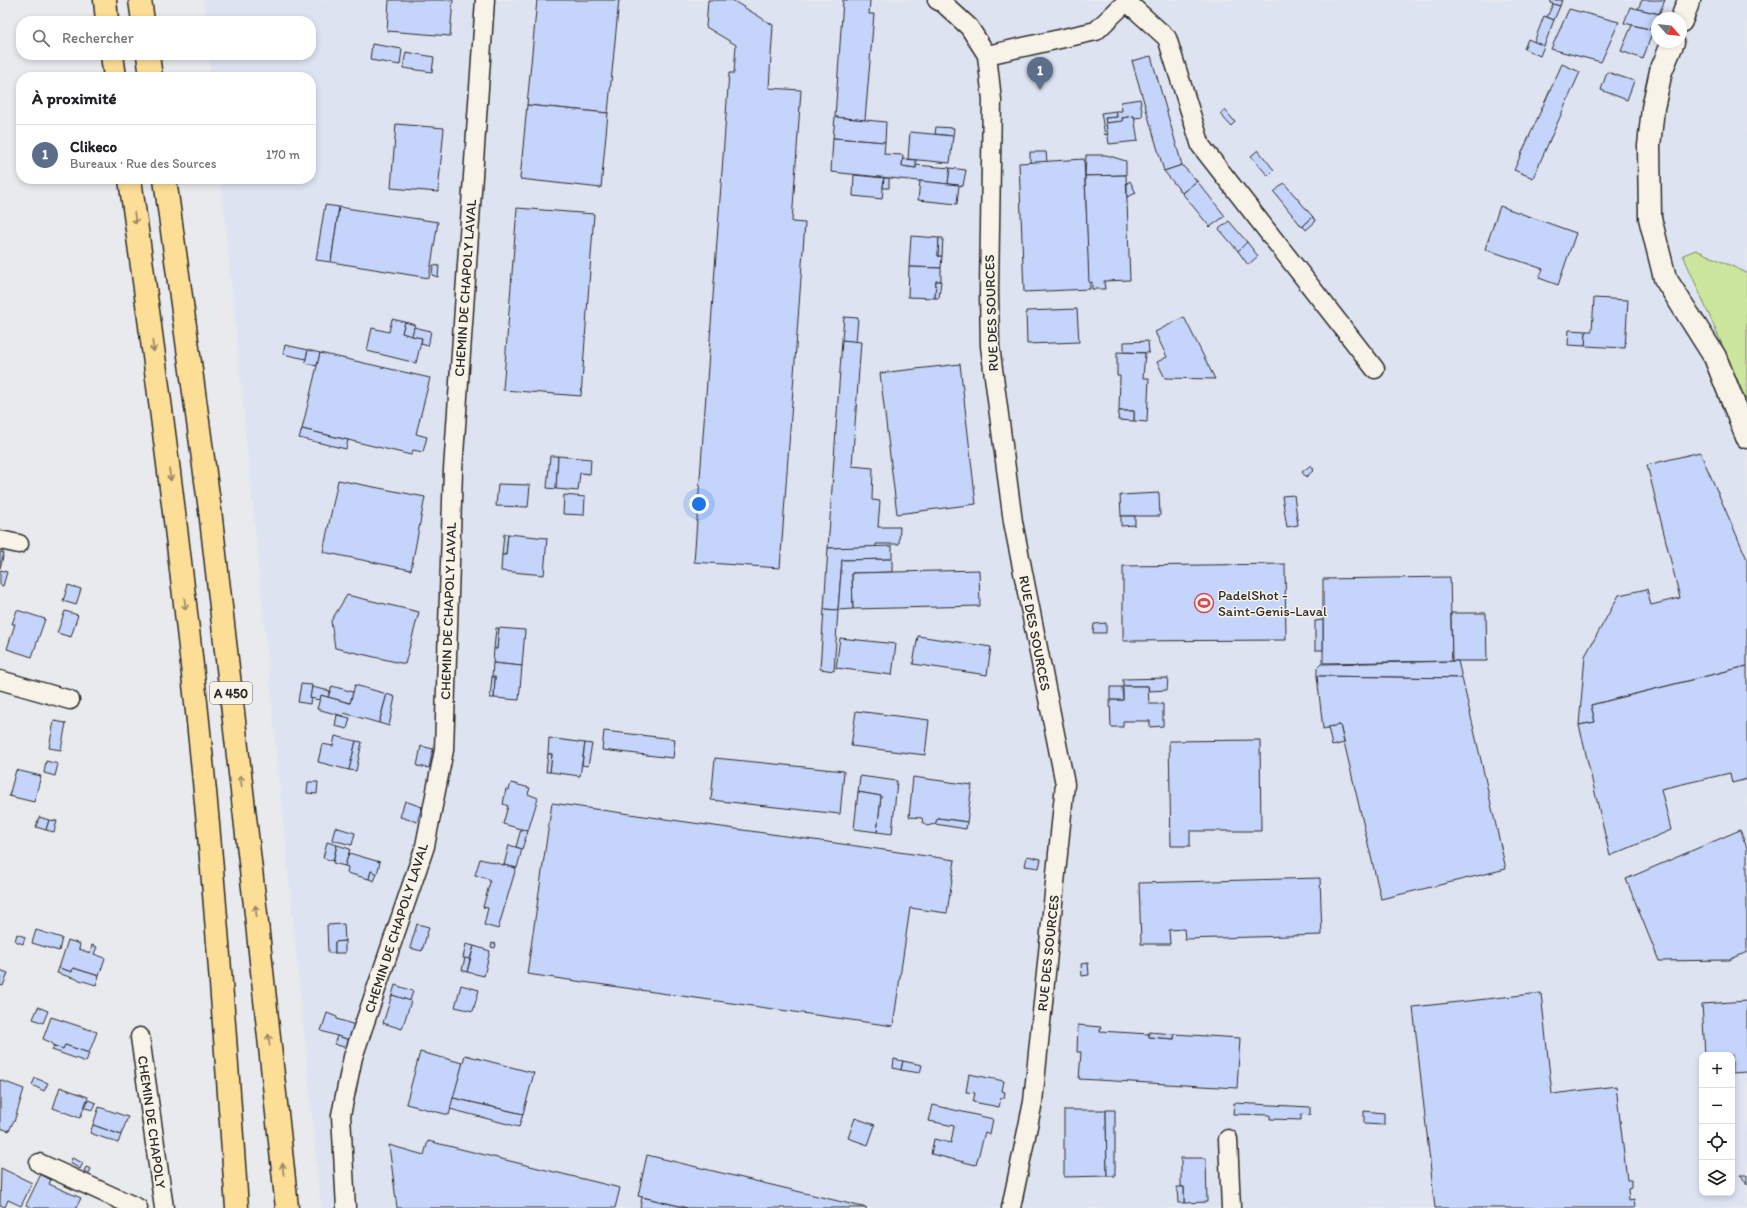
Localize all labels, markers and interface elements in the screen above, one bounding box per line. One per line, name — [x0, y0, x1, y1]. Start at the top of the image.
north arrow — [1651, 12, 1687, 48]
search box — [16, 16, 316, 60]
icon: search — [30, 27, 52, 49]
text: Rechercher — [62, 29, 134, 47]
pin: 1 — [1027, 57, 1053, 90]
text: À proximité — [32, 88, 117, 108]
text: Clikeco — [70, 138, 117, 156]
text: 1 — [42, 147, 48, 162]
text: 170 m — [266, 147, 300, 162]
text: Bureaux · Rue des Sources — [70, 156, 217, 171]
street label: CHEMIN DE CHAPOLY LAVAL — [451, 199, 480, 377]
one-way arrow — [131, 211, 139, 224]
street label: RUE DES SOURCES — [981, 254, 1002, 372]
one-way arrow — [149, 339, 157, 352]
one-way arrow — [166, 468, 174, 481]
your location — [689, 494, 709, 514]
street label: CHEMIN DE CHAPOLY LAVAL — [437, 522, 460, 700]
street label: RUE DES SOURCES — [1015, 574, 1054, 692]
place label: PadelShot - Saint-Genis-Laval — [1218, 587, 1327, 620]
sports icon: PadelShot - Saint-Genis-Laval — [1193, 592, 1215, 614]
one-way arrow — [181, 597, 189, 610]
road number: A 450 — [210, 682, 252, 704]
one-way arrow — [237, 775, 245, 788]
street label: CHEMIN DE CHAPOLY LAVAL — [361, 841, 432, 1015]
street label: RUE DES SOURCES — [1034, 894, 1063, 1012]
one-way arrow — [252, 905, 260, 918]
one-way arrow — [266, 1034, 273, 1047]
map controls — [1699, 1052, 1735, 1196]
button: + — [1699, 1052, 1735, 1088]
street label: CHEMIN DE CHAPOLY — [134, 1054, 169, 1190]
button: − — [1699, 1088, 1735, 1124]
button: locate — [1699, 1124, 1735, 1160]
button: layers — [1699, 1160, 1735, 1196]
one-way arrow — [279, 1163, 286, 1176]

